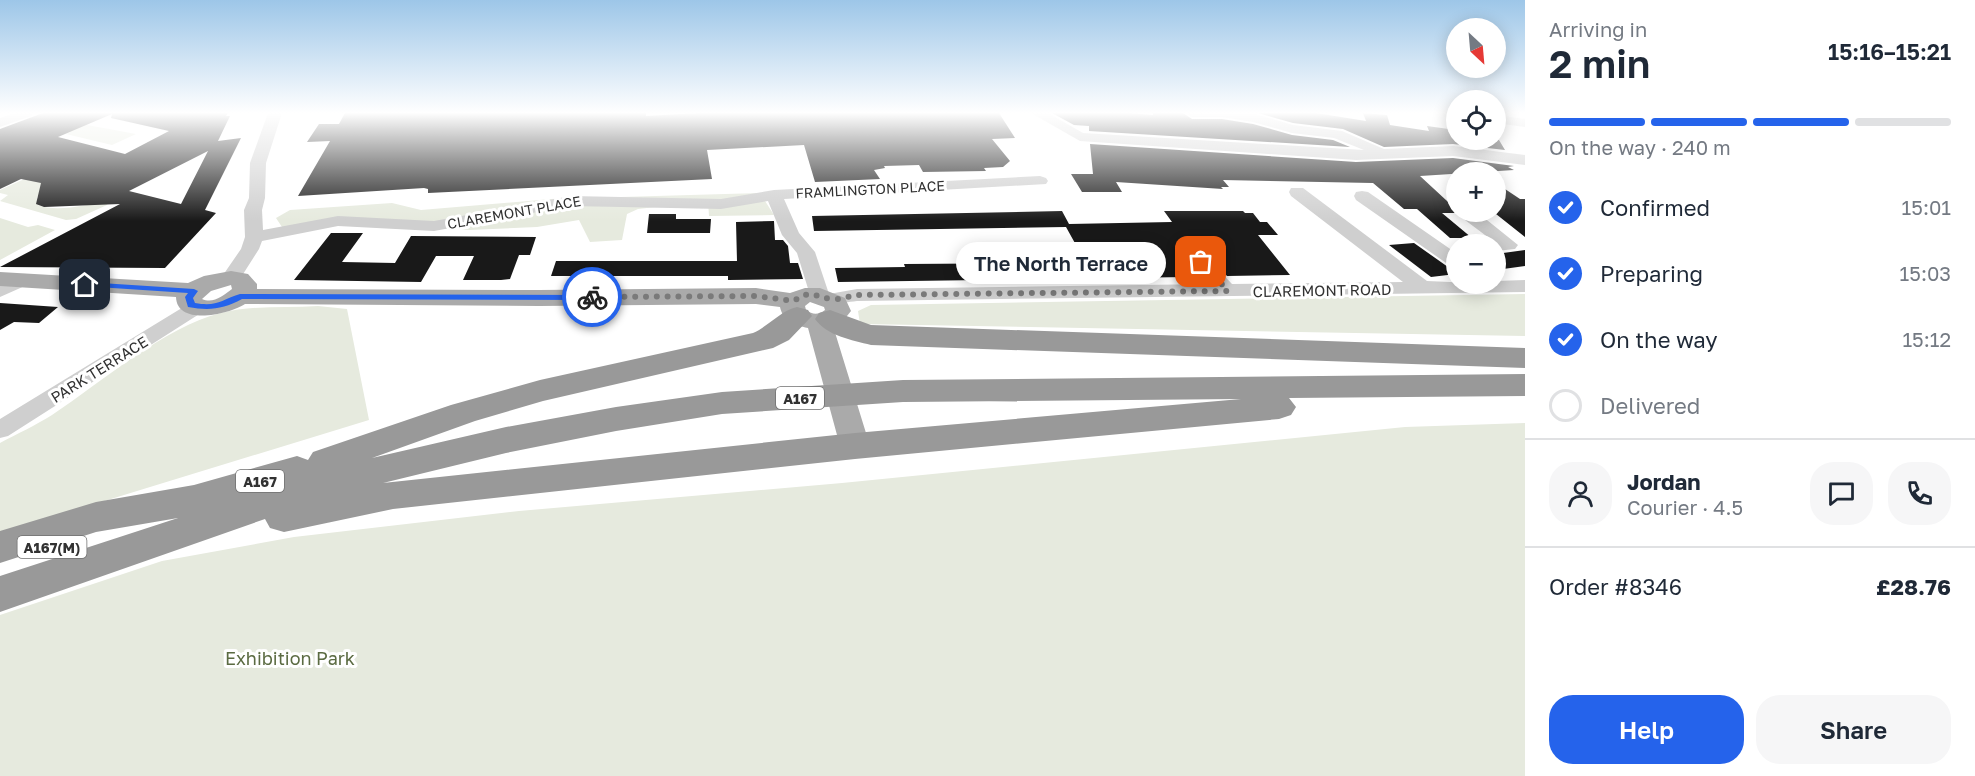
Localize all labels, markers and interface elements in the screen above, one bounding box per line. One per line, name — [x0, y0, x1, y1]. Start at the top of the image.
text: Arriving in — [1549, 17, 1647, 41]
north arrow — [1446, 18, 1506, 78]
map controls — [1446, 18, 1506, 294]
text: 15:16–15:21 — [1828, 38, 1951, 65]
text: 2 min — [1549, 40, 1650, 87]
button: locate — [1446, 90, 1506, 150]
text: On the way · 240 m — [1549, 135, 1731, 159]
button: + — [1446, 162, 1506, 222]
street label: FRAMLINGTON PLACE — [795, 177, 945, 201]
icon: check — [1549, 191, 1582, 224]
street label: CLAREMONT PLACE — [446, 192, 582, 232]
text: Confirmed — [1600, 194, 1710, 221]
text: 15:01 — [1902, 195, 1951, 219]
button: − — [1446, 234, 1506, 294]
pin — [1175, 236, 1226, 287]
callout: The North Terrace — [955, 241, 1165, 283]
icon: bag — [1184, 245, 1217, 278]
text: The North Terrace — [974, 251, 1148, 275]
icon: check — [1549, 257, 1582, 290]
pin — [59, 259, 110, 310]
text: Preparing — [1600, 260, 1703, 287]
text: 15:03 — [1900, 261, 1951, 285]
courier — [562, 267, 622, 327]
icon: home — [68, 268, 101, 301]
street label: CLAREMONT ROAD — [1253, 280, 1391, 300]
icon: bike — [576, 281, 609, 314]
icon: check — [1549, 323, 1582, 356]
text: On the way — [1600, 326, 1718, 353]
text: 15:12 — [1902, 327, 1951, 351]
street label: PARK TERRACE — [47, 332, 151, 406]
road number: A167 — [776, 387, 824, 409]
text: Delivered — [1600, 392, 1700, 419]
button: person — [1549, 462, 1612, 525]
button: chat — [1810, 462, 1873, 525]
button: phone — [1888, 462, 1951, 525]
text: Jordan — [1627, 468, 1701, 495]
road number: A167 — [236, 470, 284, 492]
text: Courier · 4.5 — [1627, 495, 1743, 519]
road number: A167(M) — [17, 536, 86, 558]
text: Order #8346 — [1549, 573, 1682, 600]
text: £28.76 — [1876, 573, 1951, 600]
park label: Exhibition Park — [225, 647, 355, 669]
button: Help — [1549, 695, 1744, 764]
button: Share — [1756, 695, 1951, 764]

